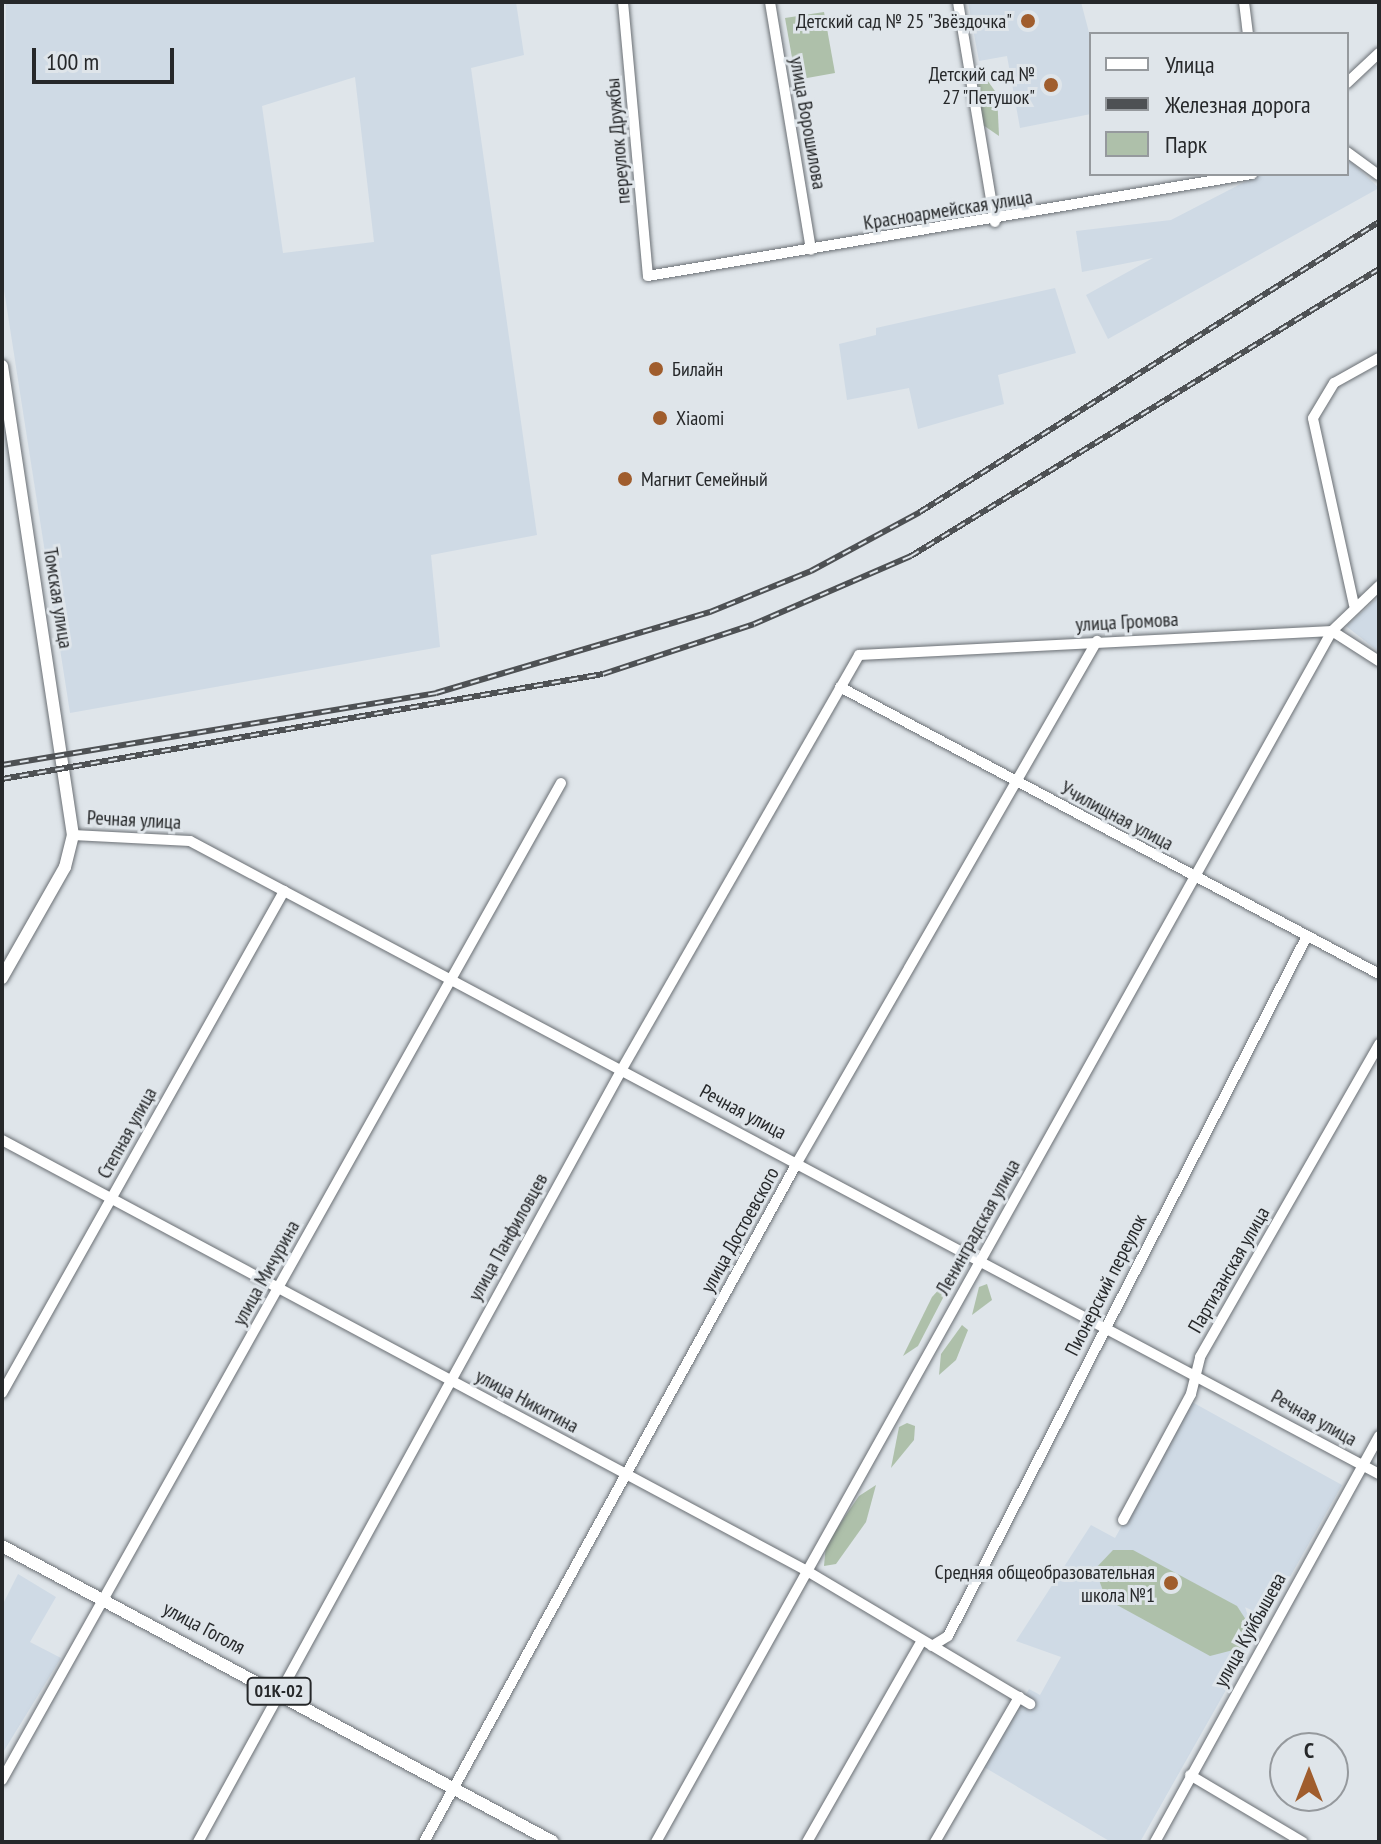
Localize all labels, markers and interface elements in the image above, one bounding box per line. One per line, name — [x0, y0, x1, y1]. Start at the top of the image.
place label: Детский сад № 25 "Звёздочка" — [795, 9, 1012, 33]
marker: Детский сад № 25 "Звёздочка" — [1019, 12, 1037, 30]
scale bar — [36, 32, 178, 82]
legend — [1089, 32, 1349, 176]
text: 100 m — [46, 46, 99, 77]
text: Улица — [1165, 49, 1215, 80]
street label: улица Ворошилова — [785, 55, 831, 191]
place label: Детский сад № 27 "Петушок" — [929, 62, 1035, 109]
marker: Детский сад № 27 "Петушок" — [1042, 76, 1060, 94]
street label: переулок Дружбы — [601, 77, 635, 205]
text: Железная дорога — [1165, 89, 1311, 120]
text: Парк — [1165, 129, 1207, 160]
street label: Красноармейская улица — [862, 185, 1034, 235]
place label: Билайн — [672, 357, 723, 381]
marker: Билайн — [647, 360, 665, 378]
place label: Xiaomi — [676, 406, 724, 430]
marker: Xiaomi — [651, 409, 669, 427]
place label: Магнит Семейный — [641, 467, 768, 491]
marker: Магнит Семейный — [616, 470, 634, 488]
street label: Томская улица — [38, 546, 78, 650]
street label: улица Громова — [1075, 607, 1179, 637]
street label: Училищная улица — [1056, 776, 1178, 856]
street label: Речная улица — [86, 806, 182, 834]
street label: Речная улица — [696, 1079, 790, 1145]
street label: Степная улица — [92, 1083, 162, 1183]
street label: Ленинградская улица — [931, 1155, 1025, 1299]
street label: улица Достоевского — [696, 1163, 784, 1297]
street label: улица Панфиловцев — [463, 1169, 553, 1305]
street label: Партизанская улица — [1183, 1203, 1275, 1337]
street label: Пионерский переулок — [1060, 1210, 1152, 1360]
street label: улица Мичурина — [227, 1216, 305, 1330]
street label: улица Никитина — [471, 1364, 583, 1438]
street label: Речная улица — [1267, 1385, 1361, 1451]
place label: Средняя общеобразовательная школа №1 — [935, 1560, 1155, 1607]
street label: улица Куйбышева — [1209, 1569, 1291, 1691]
marker: Средняя общеобразовательная школа №1 — [1162, 1574, 1180, 1592]
street label: улица Гоголя — [159, 1596, 249, 1660]
road number: 01К-02 — [245, 1677, 313, 1705]
north arrow — [1269, 1732, 1349, 1812]
text: С — [1304, 1736, 1314, 1764]

